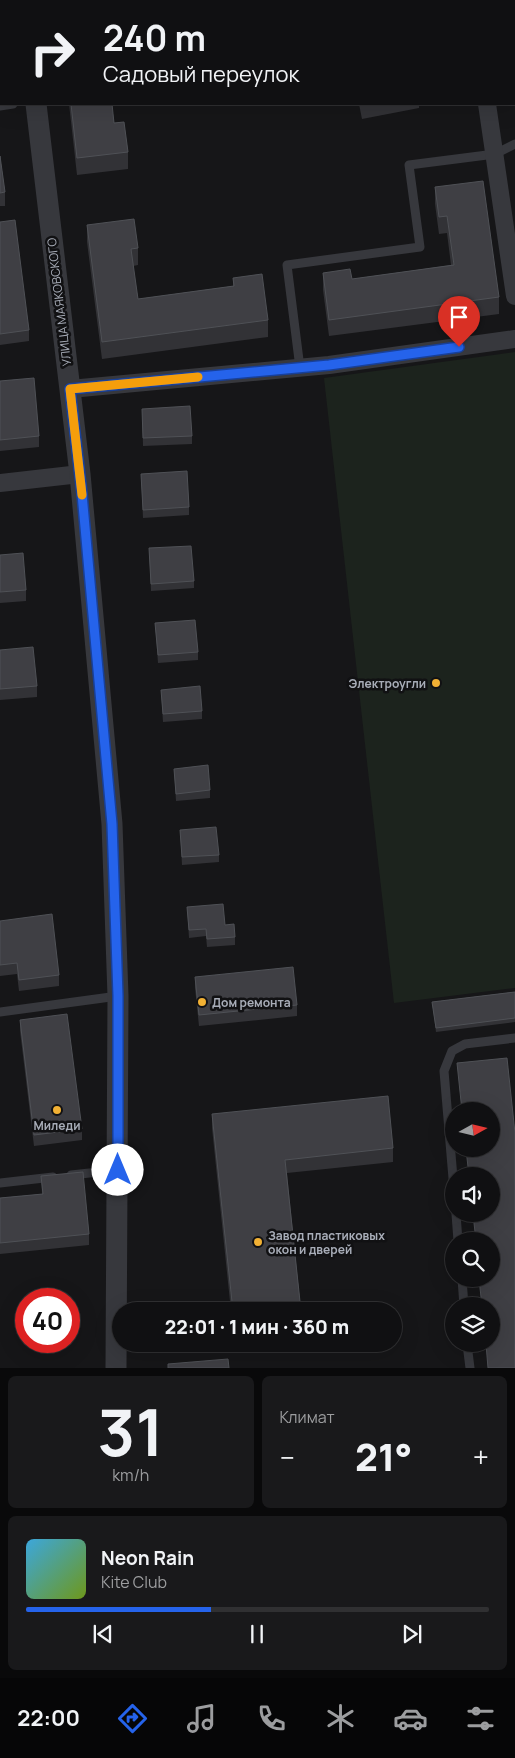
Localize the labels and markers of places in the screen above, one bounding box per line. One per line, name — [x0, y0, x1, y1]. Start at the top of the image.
pin — [438, 296, 480, 347]
place label: Электроугли — [349, 675, 426, 692]
marker: Электроугли — [430, 677, 442, 689]
place label: Дом ремонта — [212, 994, 291, 1011]
marker: Дом ремонта — [196, 996, 208, 1008]
marker: Миледи — [51, 1104, 63, 1116]
place label: Миледи — [34, 1117, 80, 1134]
place label: Завод пластиковых окон и дверей — [268, 1227, 385, 1258]
marker: Завод пластиковых окон и дверей — [252, 1236, 264, 1248]

